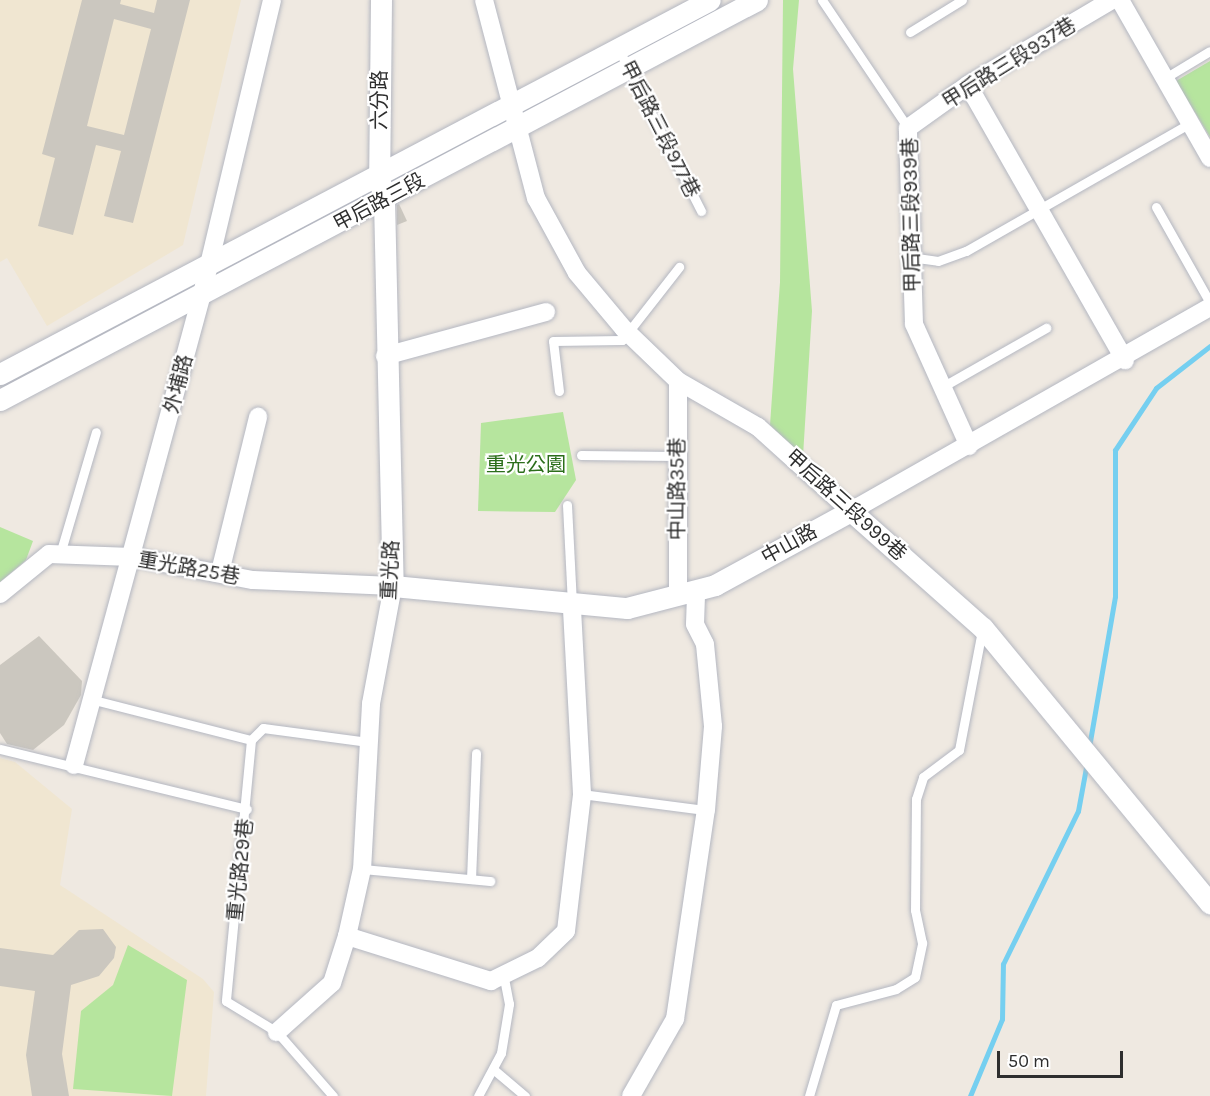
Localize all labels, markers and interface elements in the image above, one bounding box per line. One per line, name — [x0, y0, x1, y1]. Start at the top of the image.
street label: 甲后路三段937巷 — [938, 12, 1080, 114]
street label: 甲后路三段977巷 — [615, 57, 705, 201]
street label: 六分路 — [367, 70, 391, 130]
street label: 甲后路三段939巷 — [898, 137, 924, 293]
street label: 甲后路三段 — [329, 168, 429, 236]
street label: 外埔路 — [159, 352, 197, 416]
street label: 中山路35巷 — [665, 437, 689, 541]
street label: 甲后路三段999巷 — [780, 444, 912, 566]
park label: 重光公園 — [486, 452, 566, 476]
street label: 中山路 — [757, 519, 821, 569]
street label: 重光路 — [376, 539, 404, 601]
street label: 重光路25巷 — [136, 547, 242, 589]
street label: 重光路29巷 — [223, 817, 257, 923]
scale bar — [1000, 1039, 1126, 1077]
text: 50 m — [1008, 1050, 1050, 1072]

